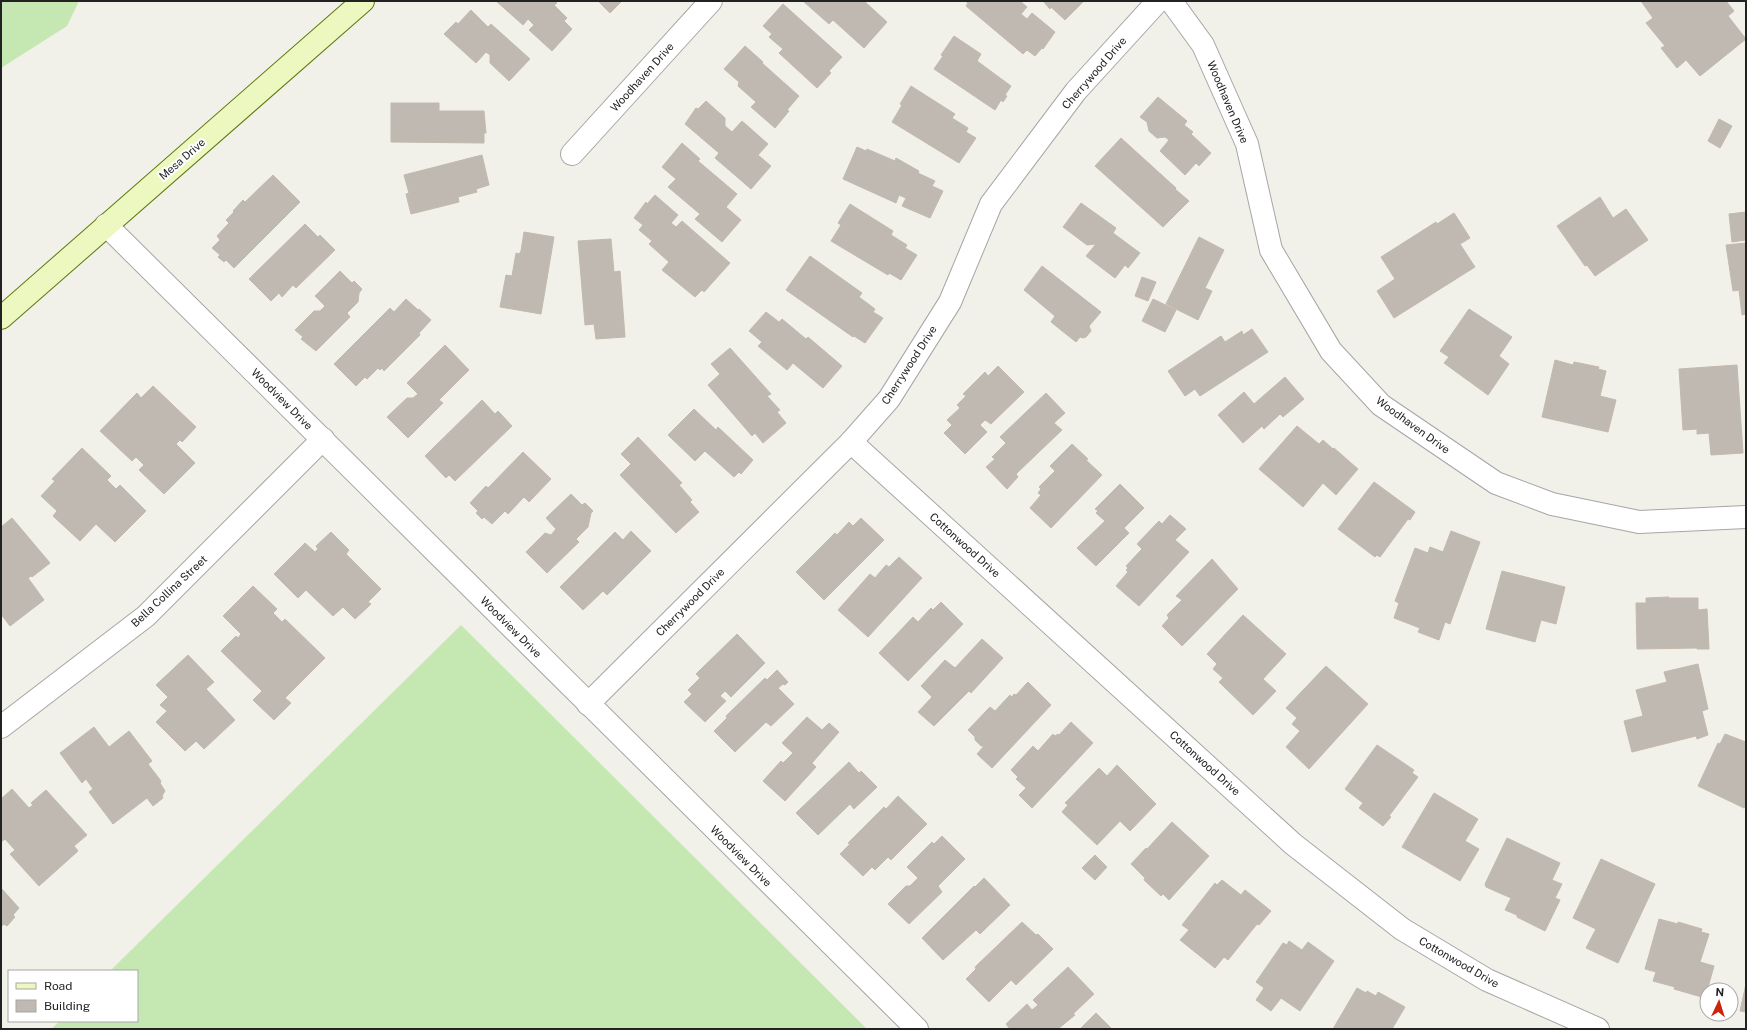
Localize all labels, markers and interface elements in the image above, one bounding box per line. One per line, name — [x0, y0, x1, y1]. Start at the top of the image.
street label: Cherrywood Drive — [1060, 35, 1128, 111]
street label: Woodhaven Drive — [608, 40, 676, 114]
street label: Woodhaven Drive — [1205, 59, 1251, 145]
street label: Mesa Drive — [157, 136, 207, 182]
street label: Cherrywood Drive — [879, 323, 939, 407]
street label: Woodview Drive — [249, 366, 315, 432]
street label: Woodhaven Drive — [1374, 394, 1452, 456]
street label: Cottonwood Drive — [927, 510, 1003, 580]
street label: Bella Collina Street — [129, 553, 209, 629]
street label: Cherrywood Drive — [653, 565, 727, 639]
street label: Woodview Drive — [478, 594, 544, 660]
street label: Cottonwood Drive — [1167, 728, 1243, 798]
street label: Woodview Drive — [708, 823, 774, 889]
street label: Cottonwood Drive — [1417, 934, 1501, 990]
legend — [8, 970, 138, 1022]
text: Road — [44, 979, 72, 993]
north arrow — [1699, 982, 1739, 1022]
text: N — [1715, 986, 1724, 998]
text: Building — [44, 999, 90, 1013]

